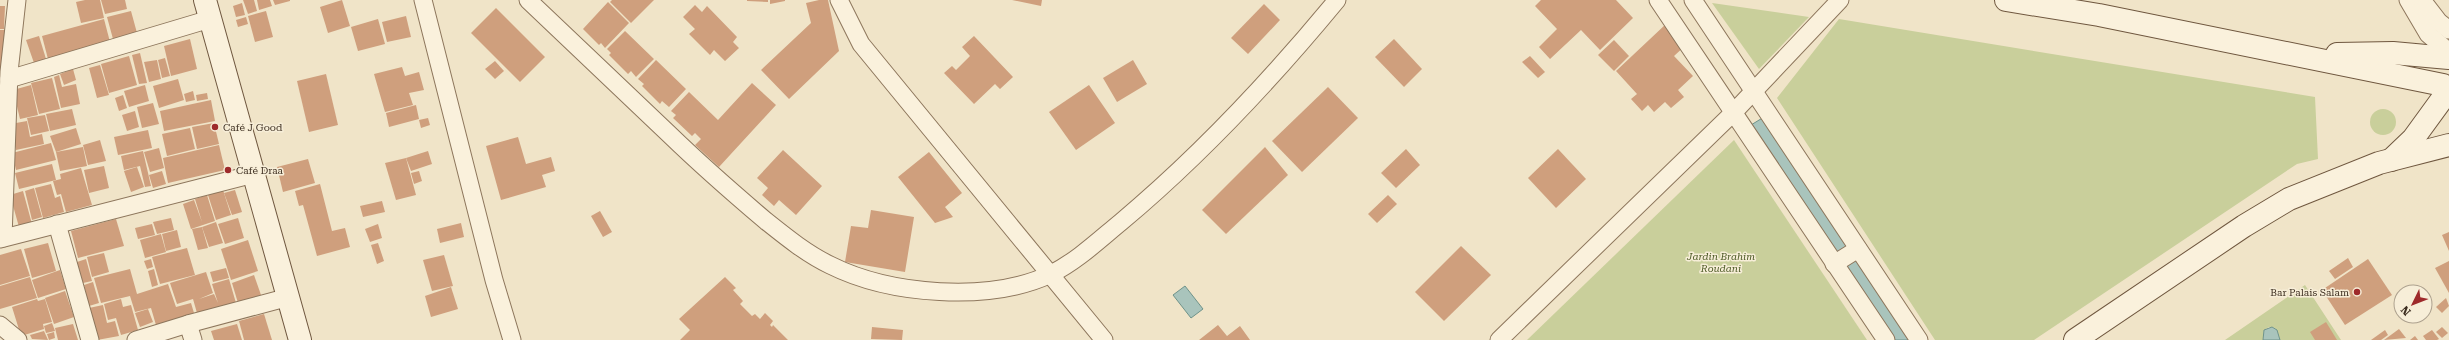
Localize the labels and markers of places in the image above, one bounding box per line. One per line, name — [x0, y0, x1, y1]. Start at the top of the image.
marker: Café J Good — [210, 122, 220, 132]
place label: Café J Good — [223, 122, 283, 133]
marker: Café Draa — [223, 165, 233, 175]
place label: Café Draa — [236, 165, 284, 176]
place label: Bar Palais Salam — [2270, 287, 2349, 298]
marker: Bar Palais Salam — [2352, 287, 2362, 297]

